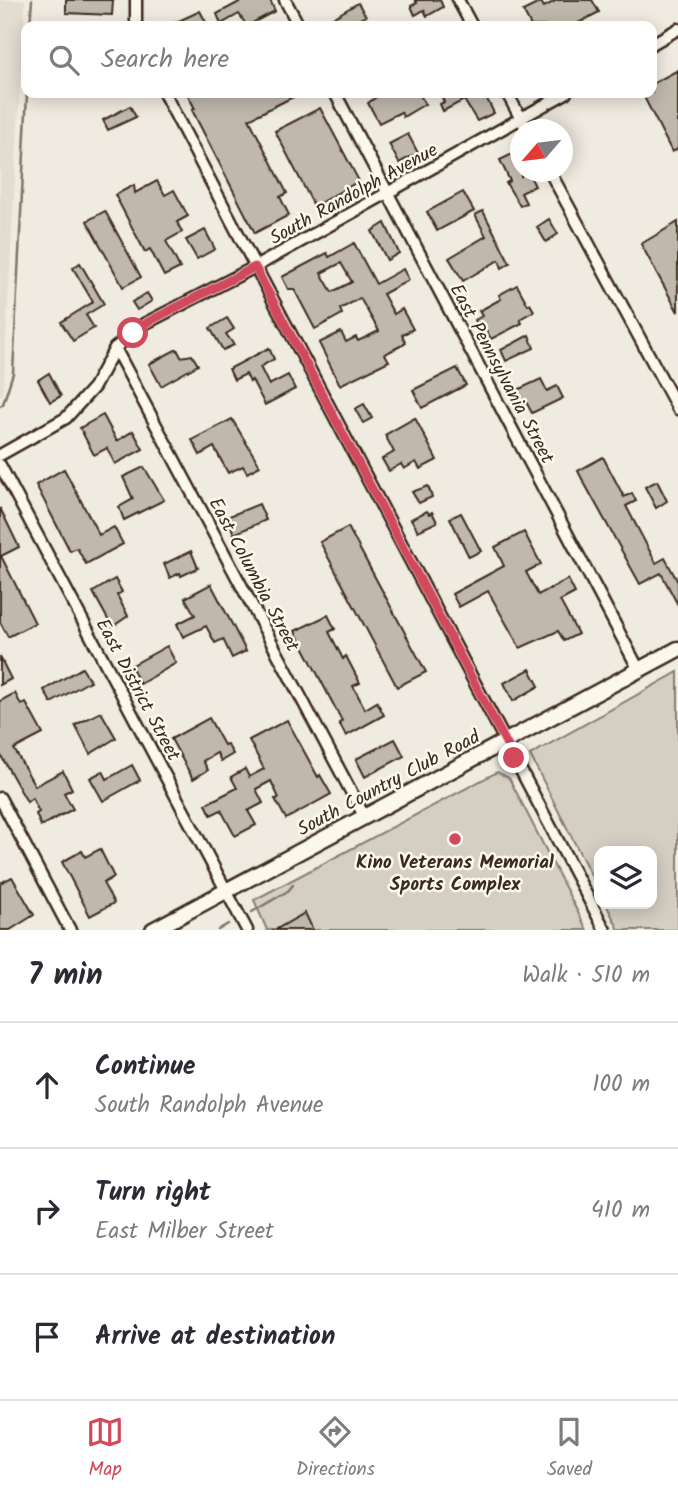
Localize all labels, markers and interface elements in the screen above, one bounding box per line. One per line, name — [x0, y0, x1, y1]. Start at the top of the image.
search box — [21, 21, 657, 98]
text: Search here — [101, 39, 229, 81]
icon: search — [45, 41, 83, 79]
north arrow — [510, 119, 573, 182]
street label: South Randolph Avenue — [264, 136, 444, 254]
street label: East Pennsylvania Street — [441, 279, 562, 470]
route start — [117, 317, 148, 348]
street label: East Columbia Street — [200, 492, 307, 658]
street label: East District Street — [87, 613, 188, 767]
street label: South Country Club Road — [292, 723, 486, 845]
route end — [498, 742, 529, 773]
marker: Kino Veterans Memorial Sports Complex — [447, 831, 463, 847]
map controls — [594, 846, 657, 909]
button: layers — [594, 846, 657, 909]
place label: Kino Veterans Memorial Sports Complex — [356, 848, 555, 900]
text: 7 min — [28, 952, 103, 1000]
text: Walk · 510 m — [522, 958, 650, 994]
text: Continue — [95, 1046, 196, 1088]
icon: ahead — [28, 1066, 66, 1104]
text: 100 m — [592, 1067, 650, 1103]
text: South Randolph Avenue — [95, 1088, 323, 1124]
text: Turn right — [95, 1172, 211, 1214]
icon: right — [28, 1192, 66, 1230]
text: 410 m — [591, 1193, 650, 1229]
text: East Milber Street — [95, 1214, 274, 1250]
text: Arrive at destination — [95, 1316, 335, 1358]
icon: arrive — [28, 1318, 66, 1356]
tab: Map — [86, 1413, 124, 1485]
tab: Directions — [296, 1413, 375, 1485]
tab: Saved — [547, 1413, 592, 1485]

